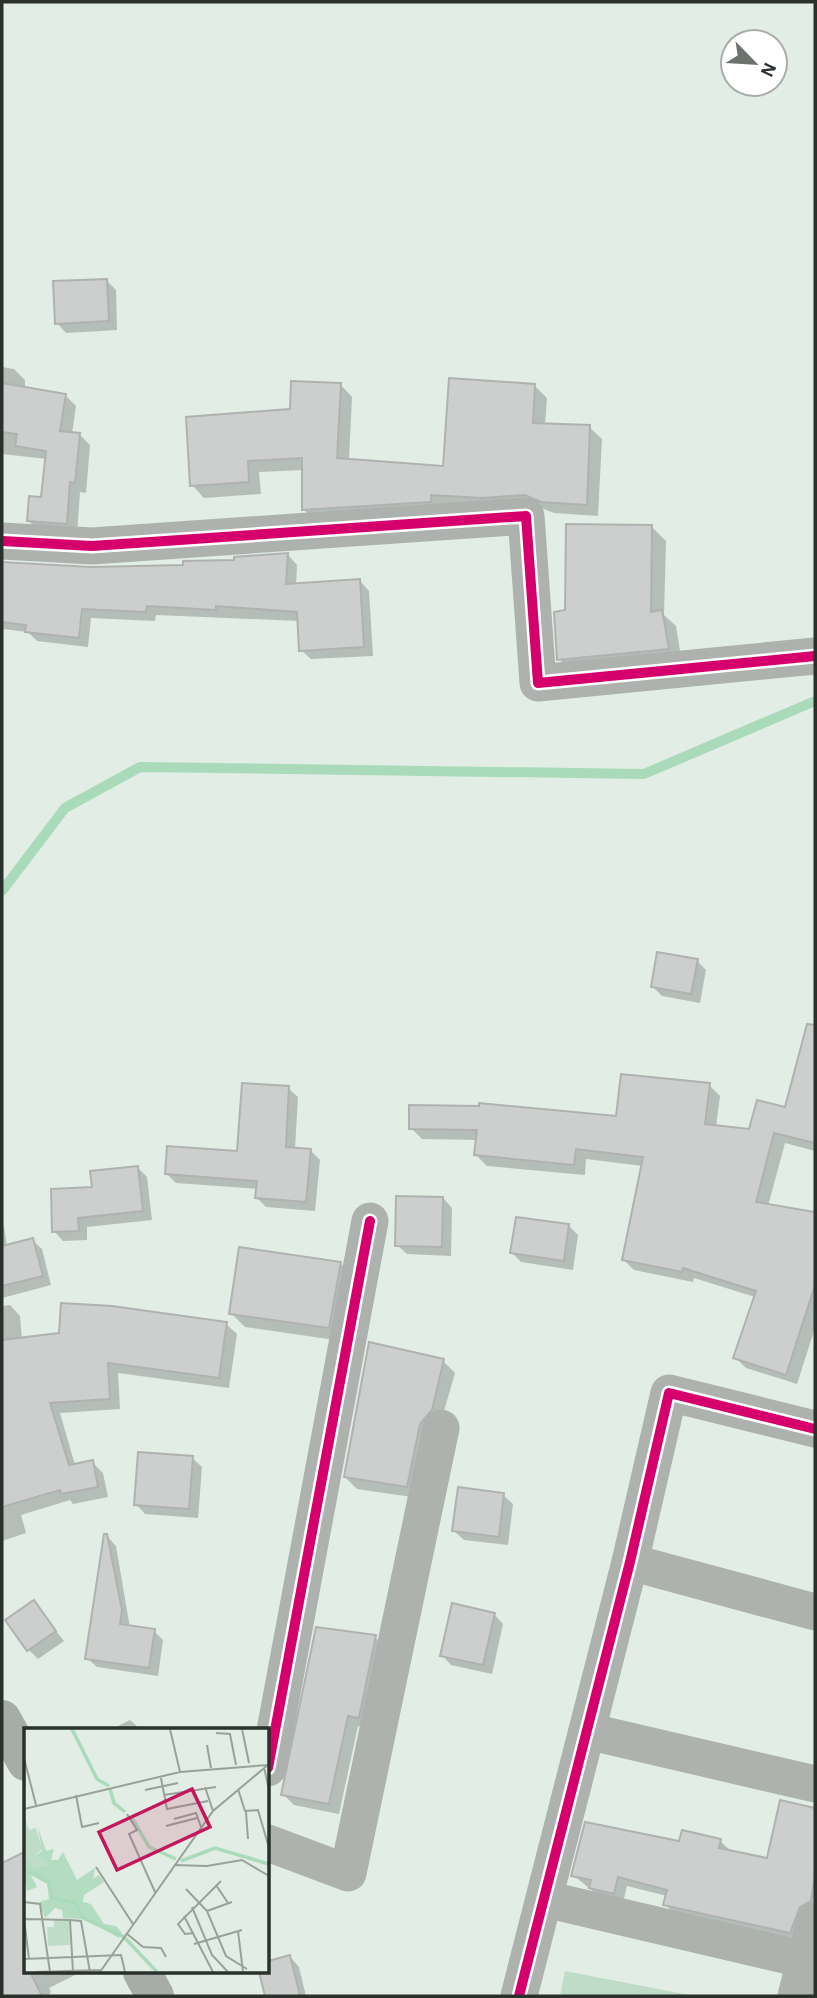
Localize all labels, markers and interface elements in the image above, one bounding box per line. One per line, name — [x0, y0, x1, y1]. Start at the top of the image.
north arrow — [719, 28, 789, 98]
text: N — [757, 60, 779, 80]
inset map — [24, 1728, 270, 1974]

